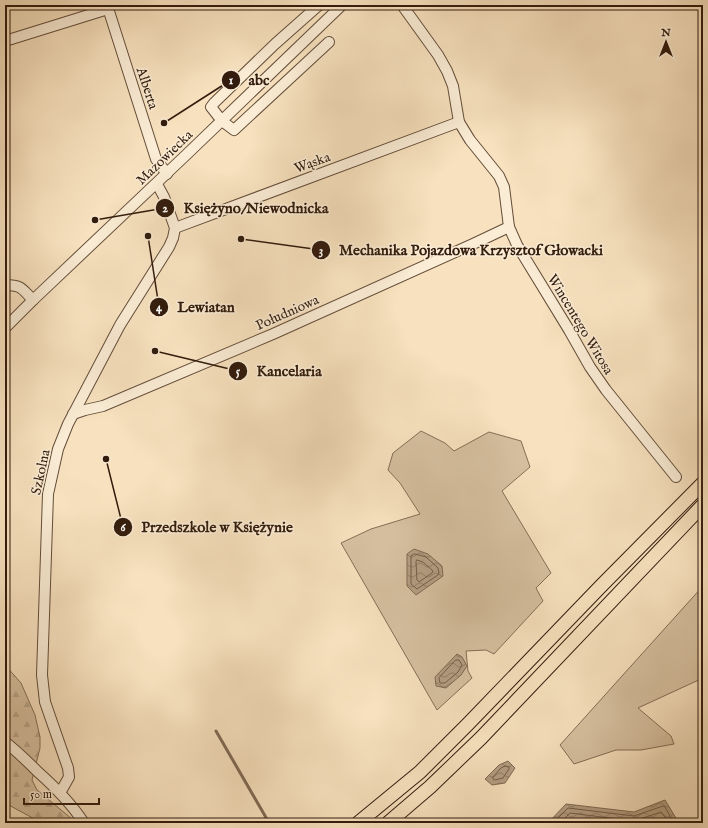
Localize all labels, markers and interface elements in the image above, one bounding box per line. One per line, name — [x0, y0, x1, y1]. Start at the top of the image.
north arrow — [646, 22, 686, 62]
text: N — [660, 26, 671, 40]
street label: Alberta — [132, 64, 163, 113]
callout: abc — [221, 67, 277, 94]
text: abc — [249, 71, 270, 90]
text: 1 — [229, 73, 234, 88]
street label: Mazowiecka — [133, 126, 198, 189]
street label: Wąska — [292, 148, 334, 178]
callout: Księżyno/Niewodnicka — [155, 194, 336, 221]
text: Księżyno/Niewodnicka — [184, 199, 329, 218]
text: 2 — [162, 201, 168, 216]
callout: Mechanika Pojazdowa Krzysztof Głowacki — [311, 237, 611, 264]
text: Mechanika Pojazdowa Krzysztof Głowacki — [339, 241, 603, 260]
text: 3 — [319, 243, 323, 258]
street label: Wincentego Witosa — [543, 271, 618, 379]
street label: Południowa — [253, 291, 323, 335]
callout: Lewiatan — [149, 293, 243, 320]
text: Lewiatan — [177, 298, 235, 317]
text: 4 — [156, 300, 163, 315]
callout: Kancelaria — [228, 357, 329, 384]
text: Kancelaria — [256, 362, 322, 381]
text: 5 — [236, 364, 241, 379]
street label: Szkolna — [27, 447, 55, 497]
callout: Przedszkole w Księżynie — [113, 513, 301, 540]
text: Przedszkole w Księżynie — [141, 518, 293, 537]
text: 6 — [120, 520, 126, 535]
scale bar — [24, 780, 99, 806]
text: 50 m — [30, 787, 52, 802]

